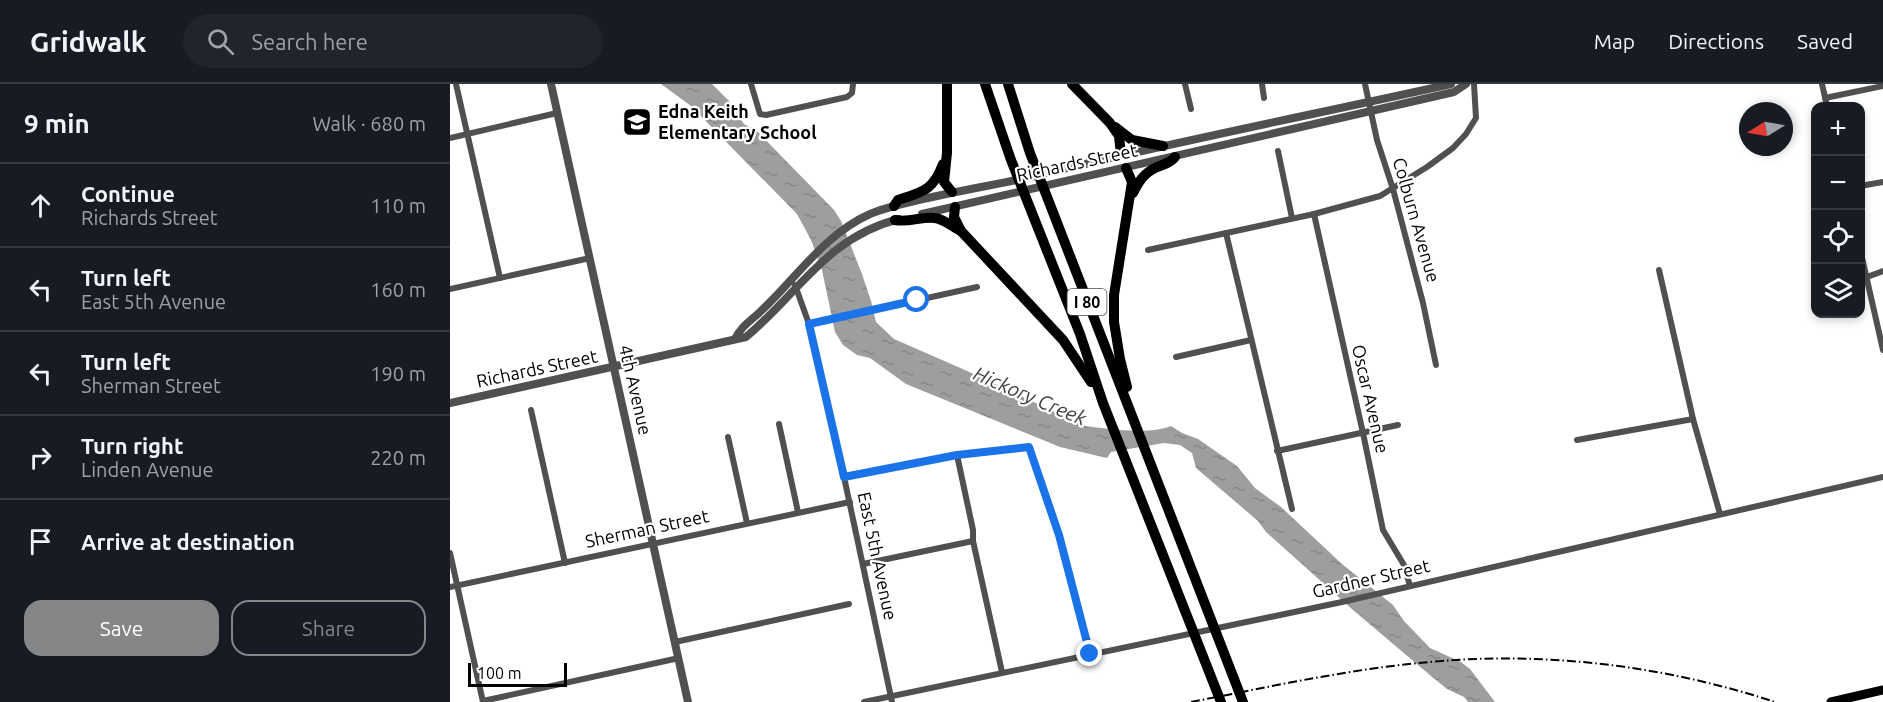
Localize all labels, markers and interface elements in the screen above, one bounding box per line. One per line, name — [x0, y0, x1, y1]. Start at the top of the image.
search box — [183, 14, 603, 68]
icon: search — [204, 25, 237, 58]
text: Gridwalk — [30, 26, 147, 57]
text: Search here — [252, 29, 368, 54]
text: Map — [1594, 29, 1635, 53]
text: Directions — [1668, 29, 1764, 53]
text: Saved — [1797, 29, 1853, 53]
place label: Edna Keith Elementary School — [658, 101, 817, 142]
north arrow — [1739, 102, 1793, 156]
map controls — [1811, 102, 1865, 318]
button: + — [1811, 102, 1865, 156]
school or university icon: Edna Keith Elementary School — [621, 106, 653, 138]
text: 9 min — [24, 109, 90, 138]
text: Walk · 680 m — [313, 112, 426, 135]
street label: Richards Street — [1015, 139, 1139, 185]
street label: Colburn Avenue — [1390, 155, 1444, 284]
button: − — [1811, 156, 1865, 210]
text: Continue — [81, 181, 175, 206]
icon: ahead — [24, 189, 57, 222]
text: 110 m — [370, 194, 426, 217]
text: Richards Street — [81, 206, 218, 229]
button: locate — [1811, 210, 1865, 264]
button: layers — [1811, 264, 1865, 318]
text: Turn left — [81, 265, 171, 290]
icon: left — [24, 273, 57, 306]
text: 160 m — [370, 278, 426, 301]
route start — [903, 286, 929, 312]
road number: I 80 — [1068, 289, 1106, 315]
text: East 5th Avenue — [81, 290, 226, 313]
street label: Oscar Avenue — [1349, 342, 1393, 455]
street label: 4th Avenue — [616, 343, 656, 437]
street label: Richards Street — [475, 345, 599, 391]
text: Turn left — [81, 349, 171, 374]
icon: left — [24, 357, 57, 390]
water label: Hickory Creek — [970, 361, 1091, 430]
text: 190 m — [370, 362, 426, 385]
text: Sherman Street — [81, 374, 221, 397]
text: Turn right — [81, 433, 183, 458]
icon: right — [24, 441, 57, 474]
text: 220 m — [370, 446, 426, 469]
text: Linden Avenue — [81, 458, 214, 481]
street label: East 5th Avenue — [855, 490, 901, 622]
street label: Sherman Street — [583, 505, 710, 551]
icon: arrive — [24, 525, 57, 558]
text: Arrive at destination — [81, 529, 295, 554]
street label: Gardner Street — [1310, 555, 1431, 601]
button: Save — [24, 600, 219, 656]
button: Share — [231, 600, 426, 656]
route end — [1076, 640, 1102, 666]
scale bar — [468, 660, 567, 688]
text: 100 m — [477, 664, 522, 682]

